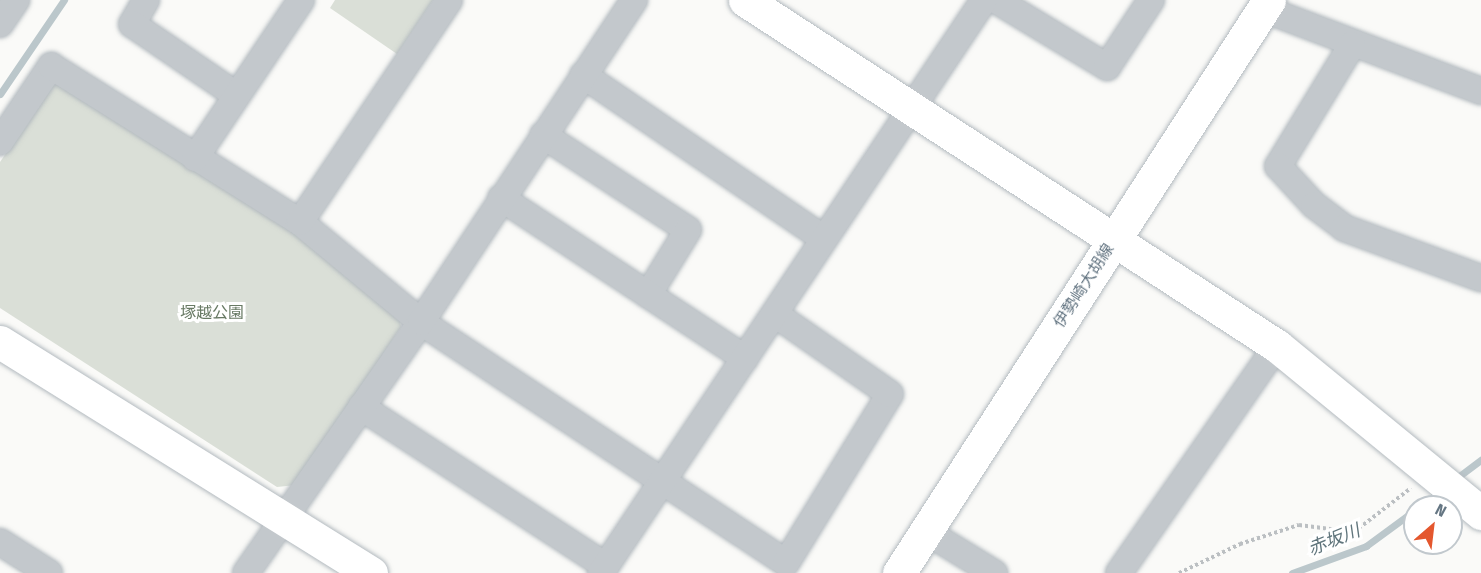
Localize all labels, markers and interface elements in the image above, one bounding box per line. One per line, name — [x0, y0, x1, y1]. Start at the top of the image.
street label: 伊勢崎大胡線 — [1050, 241, 1118, 331]
park label: 塚越公園 — [180, 303, 244, 323]
north arrow — [1403, 495, 1463, 555]
text: N — [1432, 500, 1449, 521]
water label: 赤坂川 — [1305, 520, 1363, 560]

